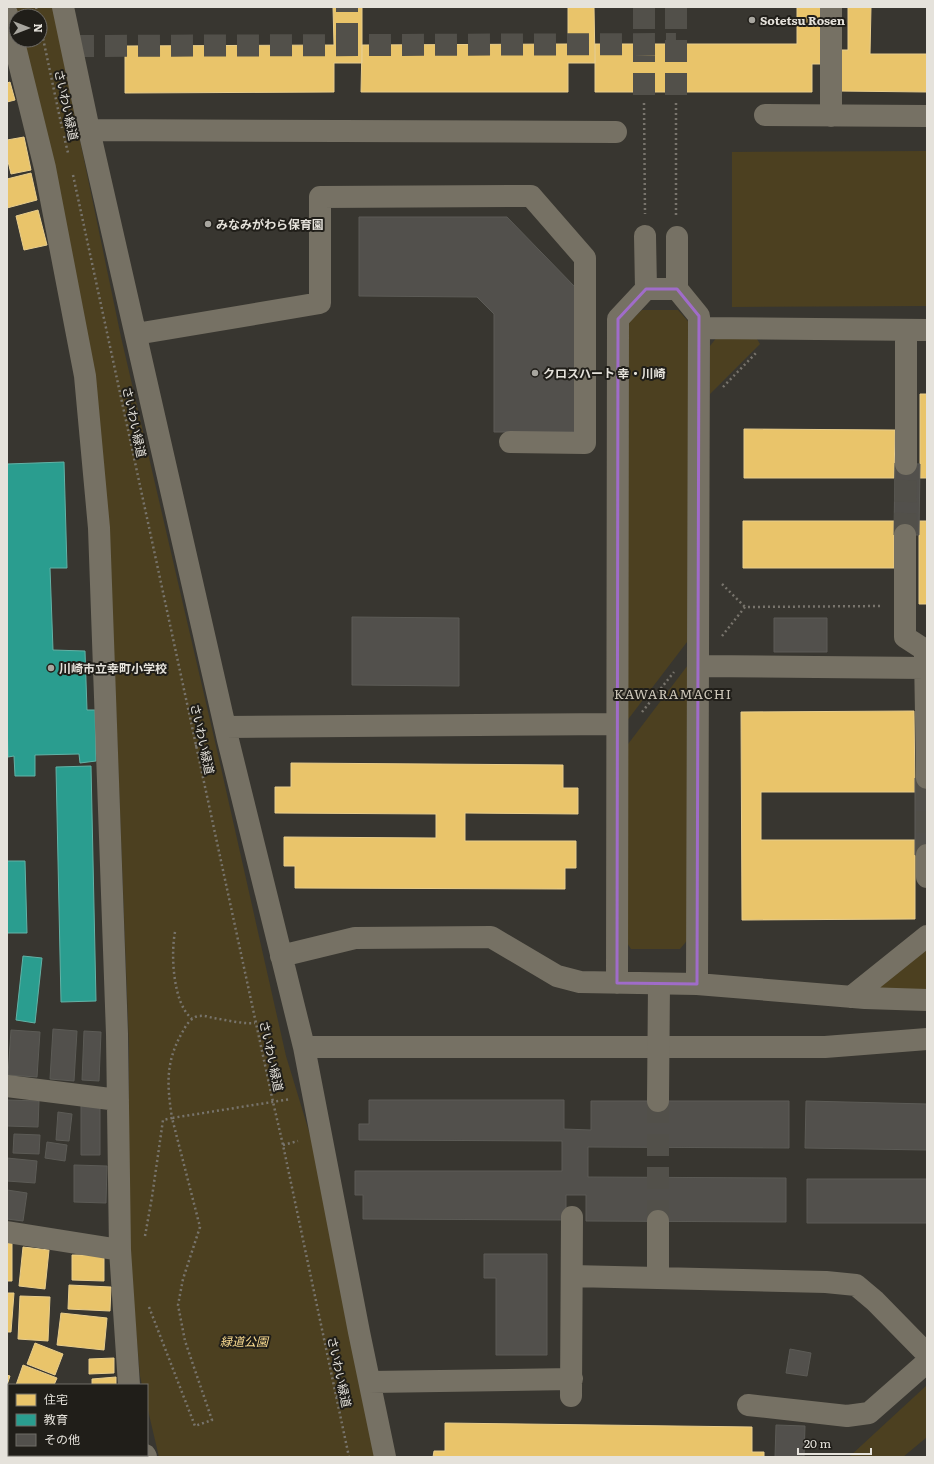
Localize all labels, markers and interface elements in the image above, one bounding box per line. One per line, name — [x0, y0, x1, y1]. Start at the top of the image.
north arrow — [8, 8, 48, 48]
place label: Sotetsu Rosen — [760, 11, 846, 29]
marker: Sotetsu Rosen — [747, 15, 757, 25]
text: N — [31, 23, 47, 33]
street label: さいわい緑道 — [51, 68, 83, 142]
place label: みなみがわら保育園 — [216, 215, 324, 233]
marker: みなみがわら保育園 — [203, 219, 213, 229]
place label: クロスハート 幸・川崎 — [543, 364, 665, 382]
marker: クロスハート 幸・川崎 — [530, 368, 540, 378]
street label: さいわい緑道 — [119, 385, 151, 459]
place label: 川崎市立幸町小学校 — [59, 659, 167, 677]
marker: 川崎市立幸町小学校 — [46, 663, 56, 673]
district label: KAWARAMACHI — [614, 684, 732, 703]
street label: さいわい緑道 — [187, 702, 219, 776]
street label: さいわい緑道 — [256, 1019, 288, 1093]
park label: 緑道公園 — [220, 1332, 270, 1350]
street label: さいわい緑道 — [324, 1335, 356, 1409]
legend — [8, 1384, 148, 1456]
text: 住宅 — [44, 1390, 68, 1408]
text: 教育 — [44, 1410, 68, 1428]
text: その他 — [44, 1430, 80, 1448]
scale bar — [798, 1430, 871, 1456]
text: 20 m — [804, 1434, 831, 1452]

